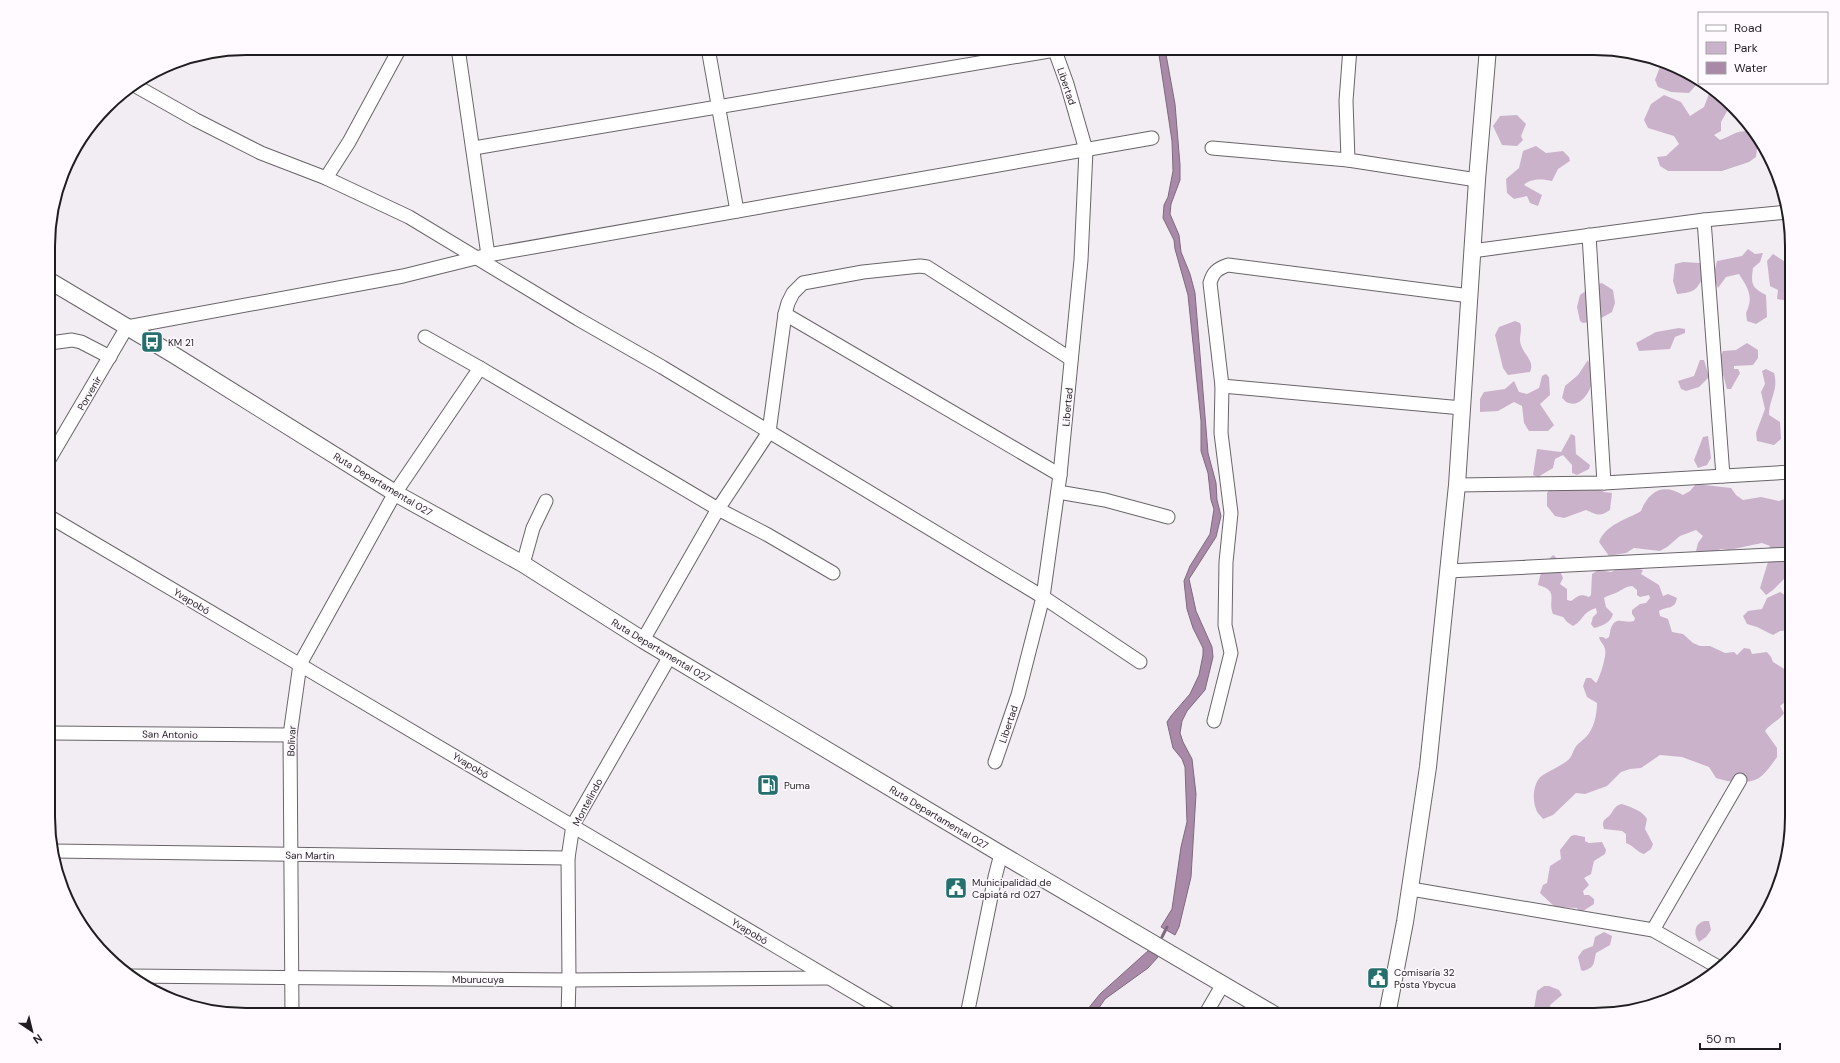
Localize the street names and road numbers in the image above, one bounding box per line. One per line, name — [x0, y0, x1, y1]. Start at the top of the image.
street label: Libertad — [1054, 66, 1079, 107]
street label: Porvenir — [74, 373, 105, 413]
street label: Libertad — [1059, 387, 1076, 427]
street label: Ruta Departamental 027 — [331, 450, 435, 519]
street label: Yvapobó — [171, 585, 212, 617]
street label: Ruta Departamental 027 — [609, 616, 713, 685]
street label: Libertad — [996, 704, 1021, 745]
street label: Bolivar — [284, 725, 299, 757]
street label: San Antonio — [142, 728, 198, 741]
street label: Yvapobó — [450, 749, 491, 781]
street label: Montelindo — [569, 776, 605, 828]
street label: Ruta Departamental 027 — [887, 783, 991, 852]
street label: San Martin — [285, 849, 335, 862]
street label: Yvapobó — [729, 915, 770, 947]
street label: Mburucuya — [452, 973, 504, 986]

